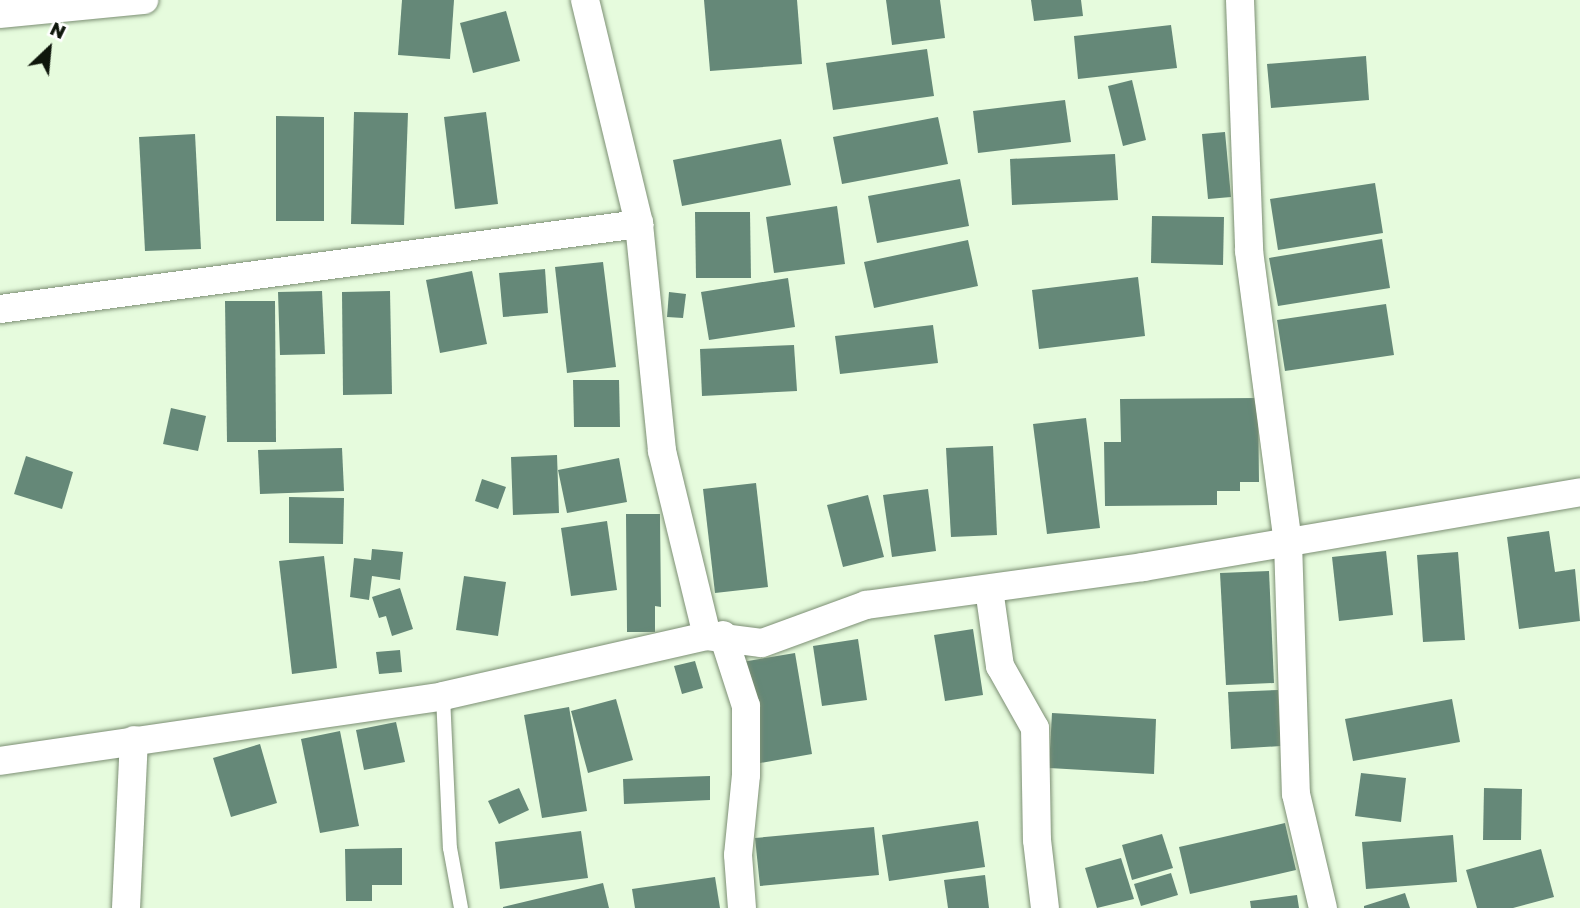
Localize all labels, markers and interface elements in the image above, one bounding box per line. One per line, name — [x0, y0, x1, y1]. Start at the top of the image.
north arrow — [14, 14, 84, 84]
text: N — [47, 16, 70, 43]

